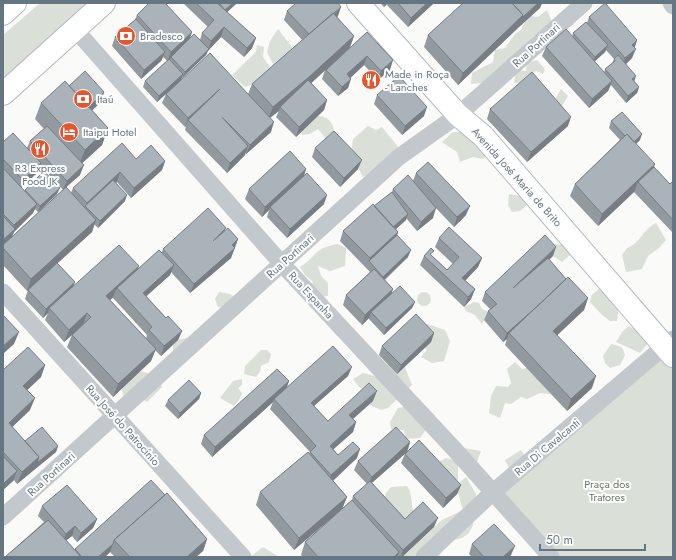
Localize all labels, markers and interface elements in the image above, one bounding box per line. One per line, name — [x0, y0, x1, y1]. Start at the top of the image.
street label: Rua Portinari — [509, 19, 563, 71]
bank icon: Bradesco — [115, 25, 137, 47]
place label: Bradesco — [140, 28, 183, 44]
place label: Made in Roça - Lanches — [385, 66, 449, 95]
restaurant icon: Made in Roça - Lanches — [360, 69, 382, 91]
bank icon: Itaú — [72, 88, 94, 110]
place label: Itaú — [97, 91, 113, 107]
hotel icon: Itaipu Hotel — [58, 121, 80, 143]
place label: Itaipu Hotel — [83, 124, 137, 140]
street label: Avenida José Maria de Brito — [468, 124, 566, 230]
restaurant icon: R3 Express Food JK — [29, 138, 51, 160]
place label: R3 Express Food JK — [15, 160, 66, 189]
street label: Rua Portinari — [263, 230, 317, 282]
street label: Rua Espanha — [285, 268, 337, 322]
street label: Rua José do Patrocínio — [82, 381, 164, 469]
street label: Rua Di Cavalcanti — [511, 415, 583, 479]
street label: Rua Portinari — [24, 448, 78, 500]
park label: Praça dos Tratores — [584, 476, 630, 505]
scale bar — [540, 526, 645, 552]
text: 50 m — [546, 531, 573, 549]

